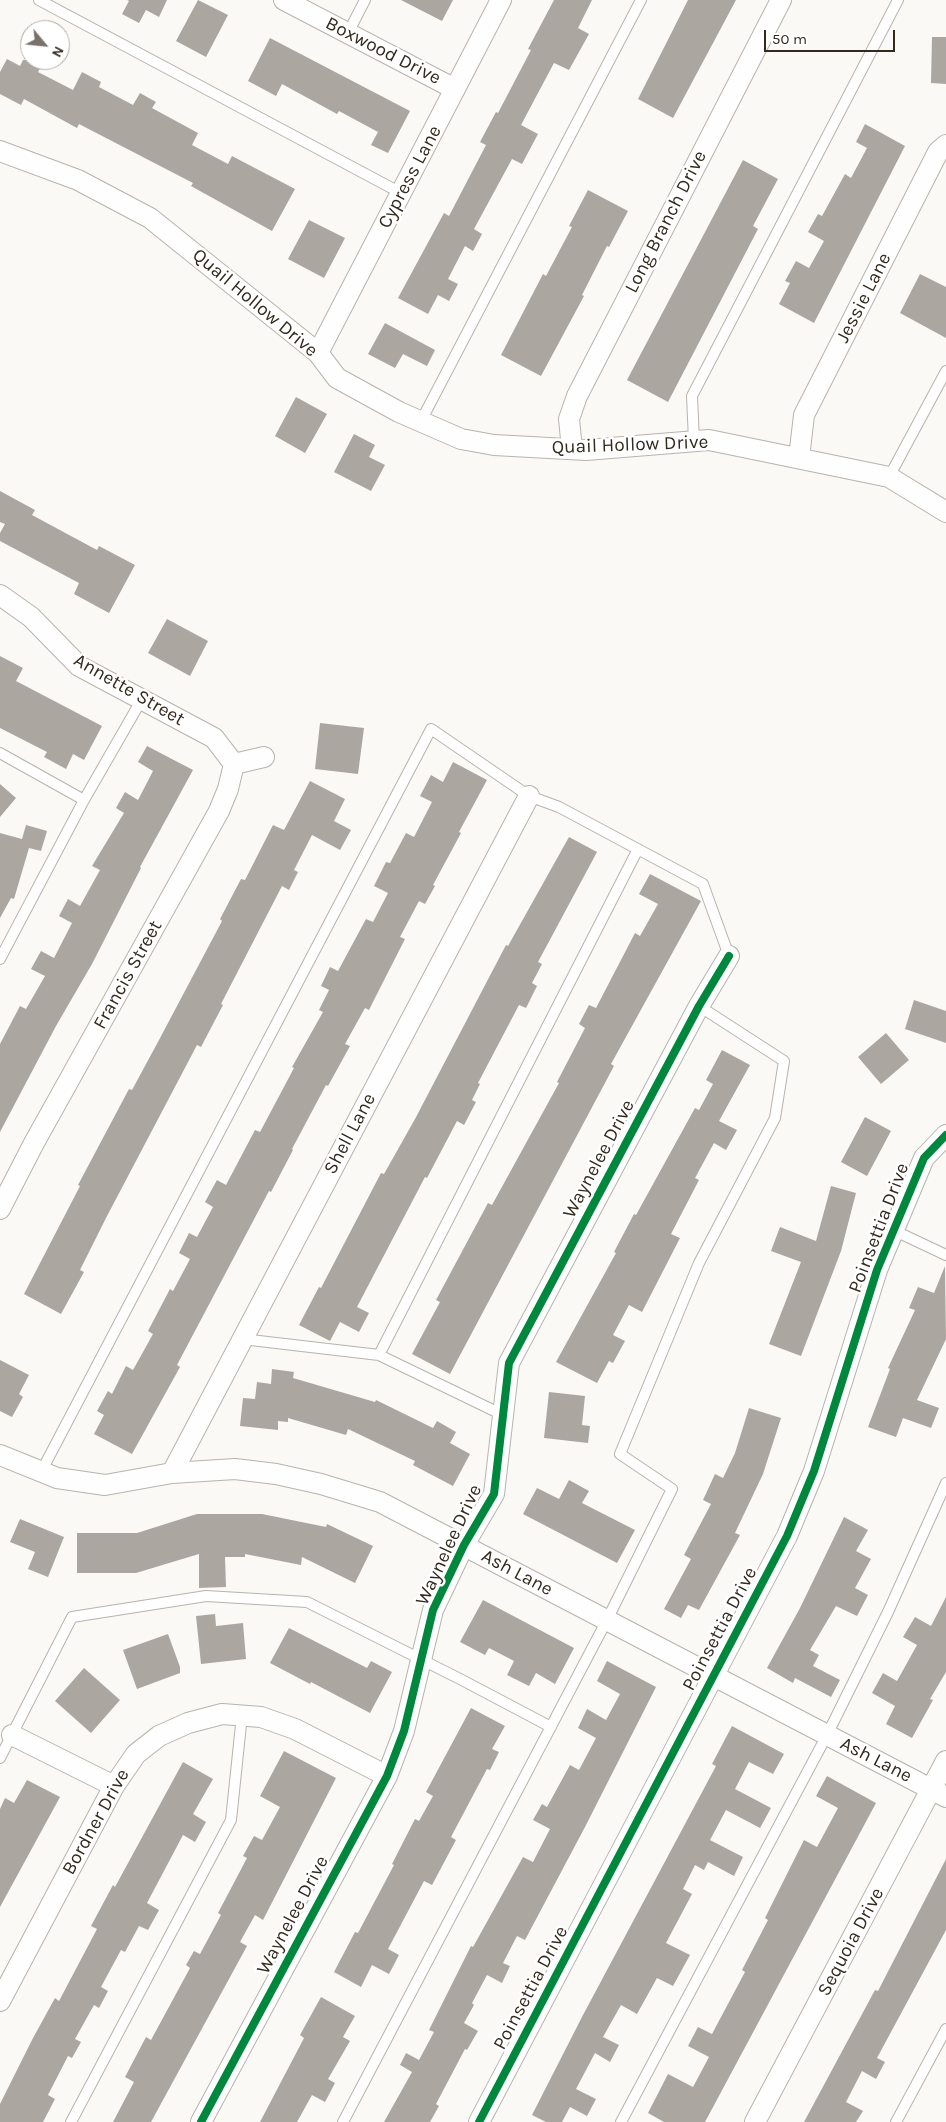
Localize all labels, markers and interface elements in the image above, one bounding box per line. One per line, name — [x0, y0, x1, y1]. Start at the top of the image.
street label: Boxwood Drive — [321, 12, 445, 90]
north arrow — [20, 20, 70, 70]
scale bar — [766, 20, 897, 52]
text: 50 m — [772, 30, 807, 48]
text: N — [48, 43, 68, 60]
street label: Cypress Lane — [373, 122, 447, 232]
street label: Long Branch Drive — [620, 147, 712, 297]
street label: Quail Hollow Drive — [188, 244, 322, 362]
street label: Jessie Lane — [832, 249, 896, 347]
street label: Quail Hollow Drive — [551, 431, 709, 459]
street label: Annette Street — [69, 649, 189, 731]
street label: Francis Street — [89, 917, 167, 1033]
street label: Shell Lane — [319, 1090, 381, 1178]
street label: Waynelee Drive — [558, 1096, 640, 1222]
street label: Poinsettia Drive — [844, 1160, 914, 1296]
street label: Waynelee Drive — [411, 1481, 487, 1609]
street label: Ash Lane — [477, 1545, 557, 1601]
street label: Poinsettia Drive — [678, 1563, 762, 1695]
street label: Ash Lane — [836, 1732, 916, 1788]
street label: Bordner Drive — [58, 1765, 134, 1879]
street label: Waynelee Drive — [252, 1852, 334, 1978]
street label: Sequoia Drive — [813, 1884, 889, 2000]
street label: Poinsettia Drive — [489, 1922, 573, 2054]

